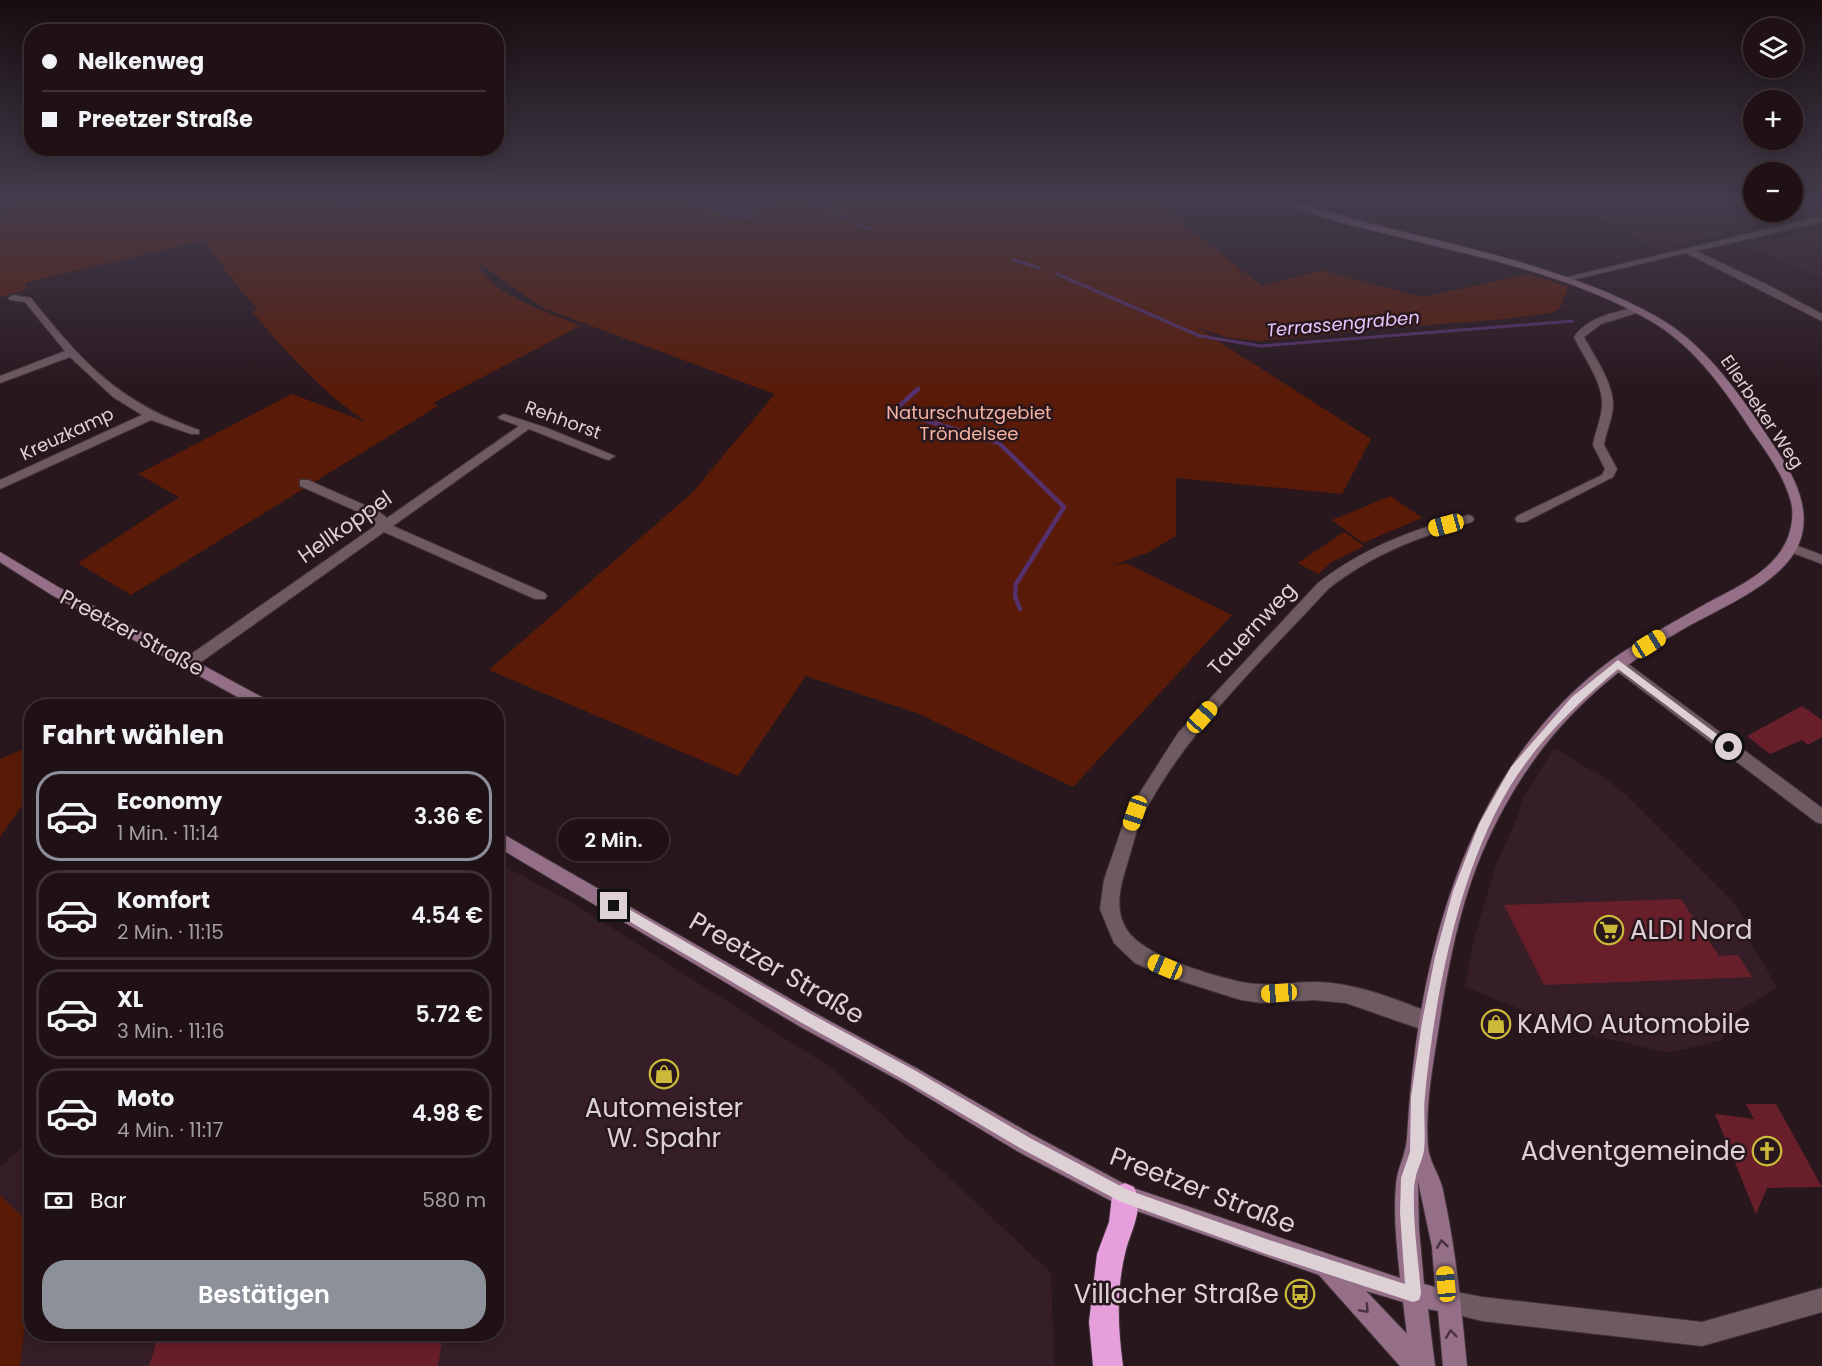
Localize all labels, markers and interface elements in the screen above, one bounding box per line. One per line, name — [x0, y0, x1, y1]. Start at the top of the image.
map controls — [1743, 18, 1803, 222]
button: layers — [1743, 18, 1803, 78]
text: Nelkenweg — [78, 46, 204, 77]
button: + — [1743, 90, 1803, 150]
text: Preetzer Straße — [78, 104, 253, 135]
button: − — [1743, 162, 1803, 222]
water label: Terrassengraben — [1265, 304, 1421, 343]
street label: Ellerbeker Weg — [1715, 350, 1810, 473]
street label: Rehhorst — [522, 394, 605, 445]
park label: Naturschutzgebiet Tröndelsee — [886, 400, 1052, 446]
street label: Kreuzkamp — [16, 401, 118, 466]
street label: Hellkoppel — [292, 484, 398, 570]
car — [1426, 512, 1466, 538]
street label: Tauernweg — [1201, 576, 1302, 682]
street label: Preetzer Straße — [55, 582, 209, 683]
car — [1629, 627, 1669, 661]
car — [1183, 698, 1221, 736]
text: Fahrt wählen — [42, 716, 224, 753]
route start — [1715, 733, 1742, 760]
text: Economy — [117, 786, 222, 817]
icon: car — [45, 789, 99, 843]
car — [1121, 793, 1149, 833]
text: 3.36 € — [414, 801, 483, 832]
text: 1 Min. · 11:14 — [117, 819, 219, 847]
callout: 2 Min. — [558, 819, 670, 861]
text: 2 Min. — [584, 826, 643, 854]
text: Komfort — [117, 885, 210, 916]
icon: car — [45, 888, 99, 942]
route end — [600, 892, 627, 919]
text: 4.54 € — [411, 900, 483, 931]
street label: Preetzer Straße — [683, 903, 871, 1033]
place label: ALDI Nord — [1630, 912, 1753, 948]
supermarket icon: ALDI Nord — [1593, 914, 1625, 946]
text: 2 Min. · 11:15 — [117, 918, 224, 946]
car — [1145, 952, 1185, 982]
car — [1260, 983, 1298, 1003]
text: XL — [117, 984, 143, 1015]
icon: car — [45, 987, 99, 1041]
text: 5.72 € — [416, 999, 483, 1030]
place label: KAMO Automobile — [1517, 1006, 1750, 1042]
shop icon: KAMO Automobile — [1480, 1008, 1512, 1040]
text: 3 Min. · 11:16 — [117, 1017, 224, 1045]
shop icon: Automeister W. Spahr — [648, 1058, 680, 1090]
text: Moto — [117, 1083, 174, 1114]
icon: car — [45, 1086, 99, 1140]
place label: Automeister W. Spahr — [585, 1090, 743, 1156]
text: 4.98 € — [412, 1098, 483, 1129]
text: 4 Min. · 11:17 — [117, 1116, 223, 1144]
place label: Adventgemeinde — [1521, 1133, 1746, 1169]
church icon: Adventgemeinde — [1751, 1135, 1783, 1167]
street label: Preetzer Straße — [1105, 1138, 1301, 1242]
icon: cash — [42, 1184, 75, 1217]
text: Bar — [90, 1185, 127, 1216]
text: 580 m — [422, 1186, 486, 1214]
one-way arrow — [1436, 1239, 1448, 1249]
button: Bestätigen — [42, 1260, 486, 1329]
car — [1435, 1265, 1457, 1303]
place label: Villacher Straße — [1074, 1276, 1279, 1312]
bus stop icon: Villacher Straße — [1284, 1278, 1316, 1310]
one-way arrow — [1358, 1302, 1369, 1313]
one-way arrow — [1445, 1330, 1458, 1339]

